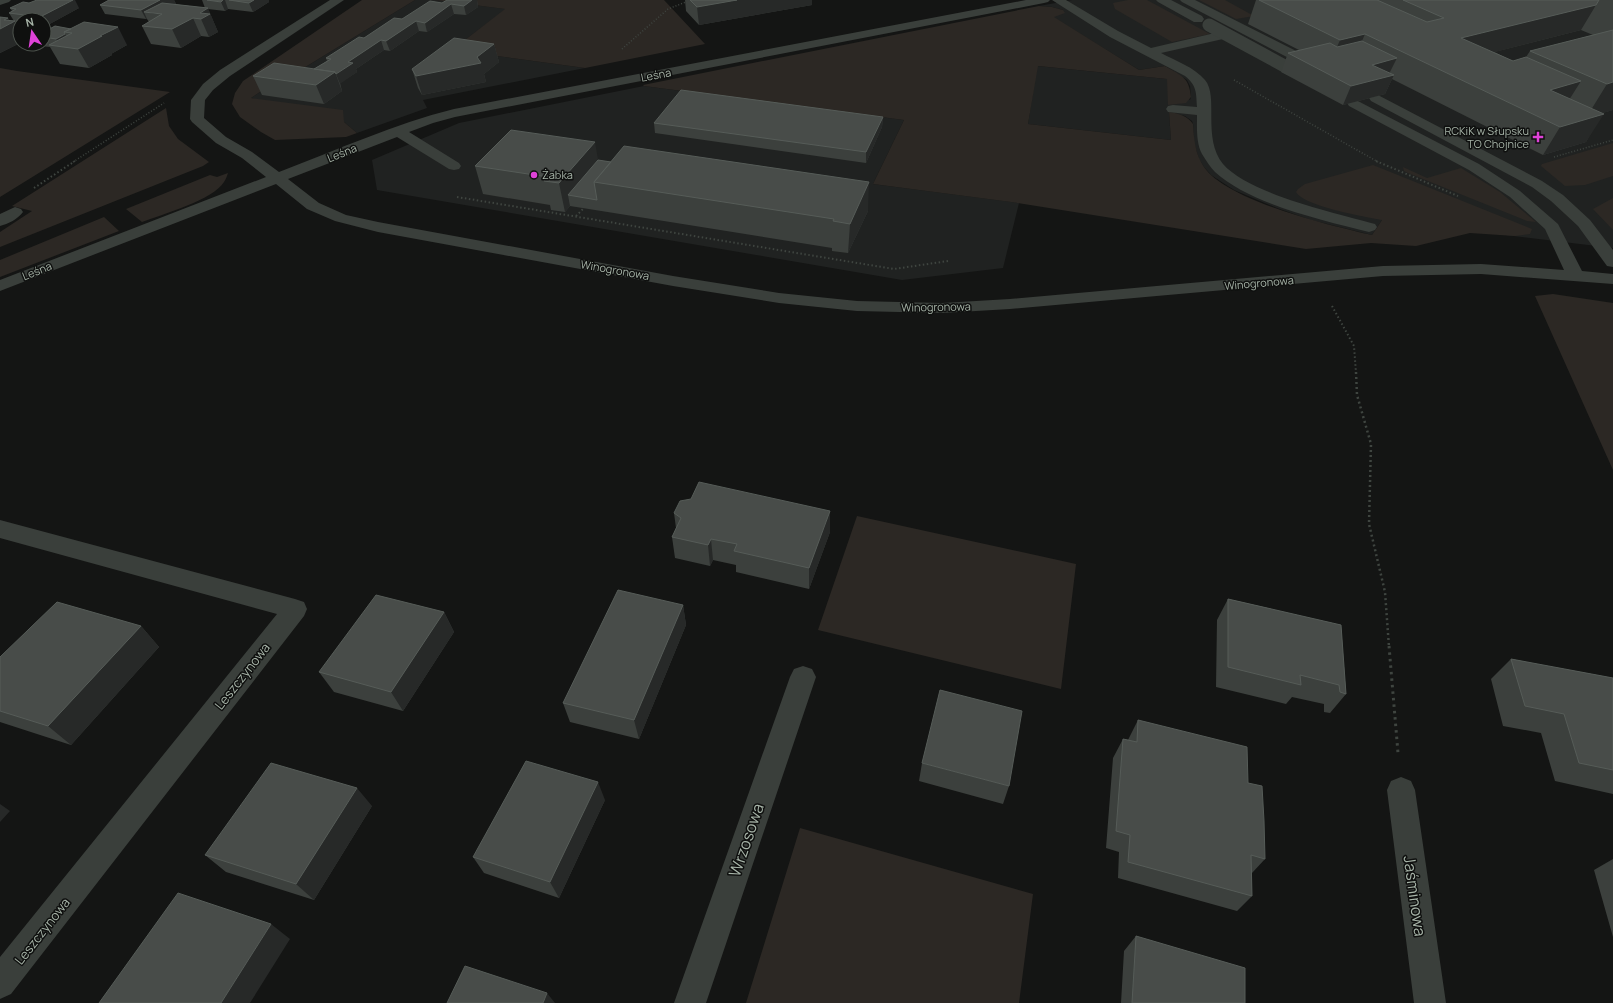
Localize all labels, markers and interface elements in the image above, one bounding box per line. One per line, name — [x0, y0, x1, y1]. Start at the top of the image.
north arrow — [12, 12, 52, 52]
text: N — [24, 14, 35, 30]
street label: Leśna — [640, 64, 672, 85]
place label: RCKiK w Słupsku TO Chojnice — [1444, 123, 1530, 151]
marker: RCKiK w Słupsku TO Chojnice — [1532, 131, 1544, 143]
street label: Leśna — [325, 140, 359, 165]
place label: Żabka — [542, 167, 573, 182]
marker: Żabka — [529, 170, 539, 180]
street label: Winogronowa — [580, 256, 651, 283]
street label: Leśna — [20, 258, 54, 283]
street label: Winogronowa — [1224, 272, 1294, 293]
street label: Winogronowa — [901, 298, 971, 315]
street label: Leszczynowa — [210, 639, 274, 713]
street label: Wrzosowa — [723, 800, 769, 880]
street label: Jaśminowa — [1398, 854, 1432, 938]
street label: Leszczynowa — [10, 894, 74, 968]

